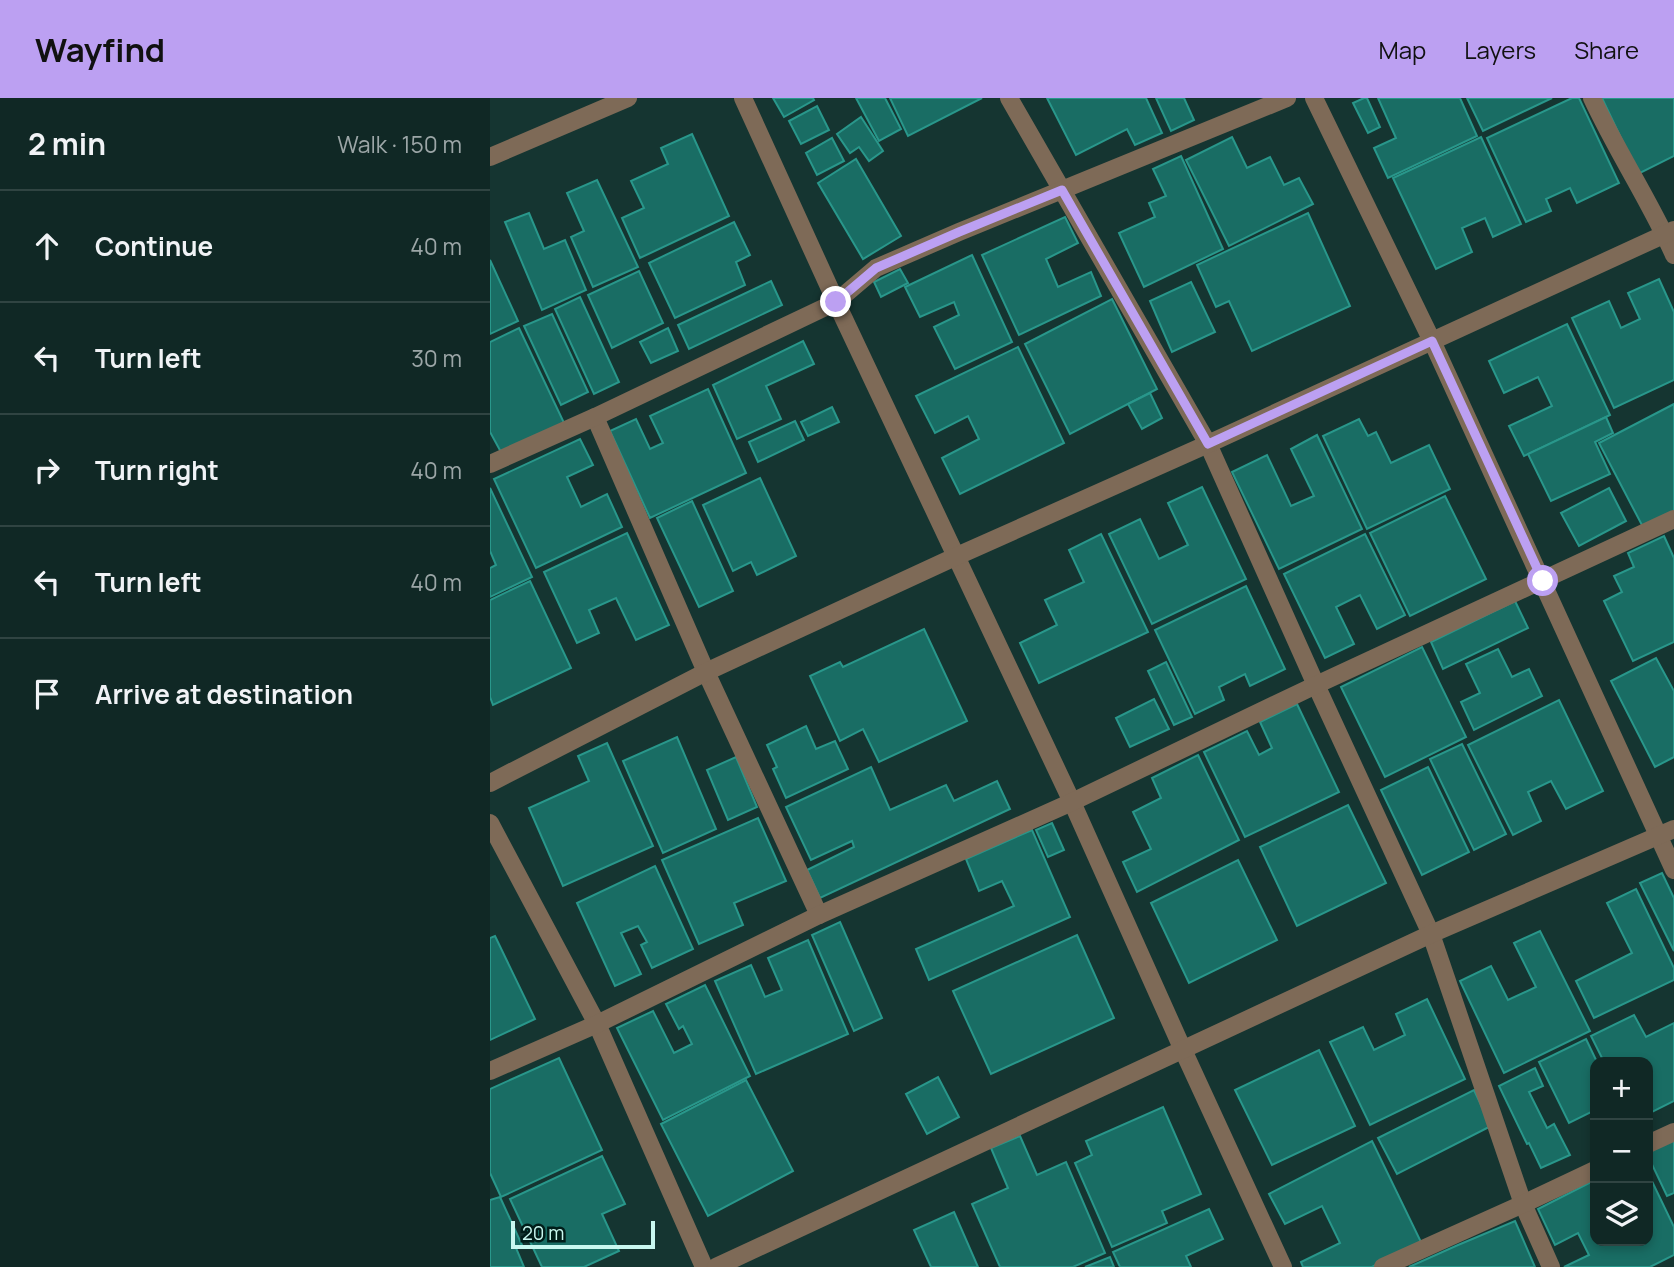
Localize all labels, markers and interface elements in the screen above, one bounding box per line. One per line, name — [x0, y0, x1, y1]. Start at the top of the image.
text: Wayfind — [35, 27, 165, 72]
text: Map — [1379, 33, 1426, 66]
text: Layers — [1464, 33, 1536, 66]
text: Share — [1574, 33, 1639, 66]
text: 2 min — [28, 123, 106, 164]
text: Walk · 150 m — [337, 128, 462, 160]
icon: ahead — [28, 227, 66, 265]
text: Continue — [95, 228, 213, 264]
text: 40 m — [410, 230, 462, 262]
route end — [820, 286, 851, 317]
icon: left — [28, 339, 66, 377]
text: Turn left — [95, 340, 202, 376]
text: 30 m — [411, 342, 462, 374]
icon: right — [28, 451, 66, 489]
text: Turn right — [95, 452, 219, 488]
text: 40 m — [410, 454, 462, 486]
icon: left — [28, 563, 66, 601]
text: Turn left — [95, 564, 202, 600]
route start — [1527, 565, 1558, 596]
text: 40 m — [410, 566, 462, 598]
icon: arrive — [28, 675, 66, 713]
text: Arrive at destination — [95, 676, 353, 712]
map controls — [1590, 1057, 1653, 1246]
button: + — [1590, 1057, 1653, 1120]
button: − — [1590, 1120, 1653, 1183]
button: layers — [1590, 1183, 1653, 1246]
scale bar — [511, 1218, 654, 1250]
text: 20 m — [522, 1220, 564, 1246]

